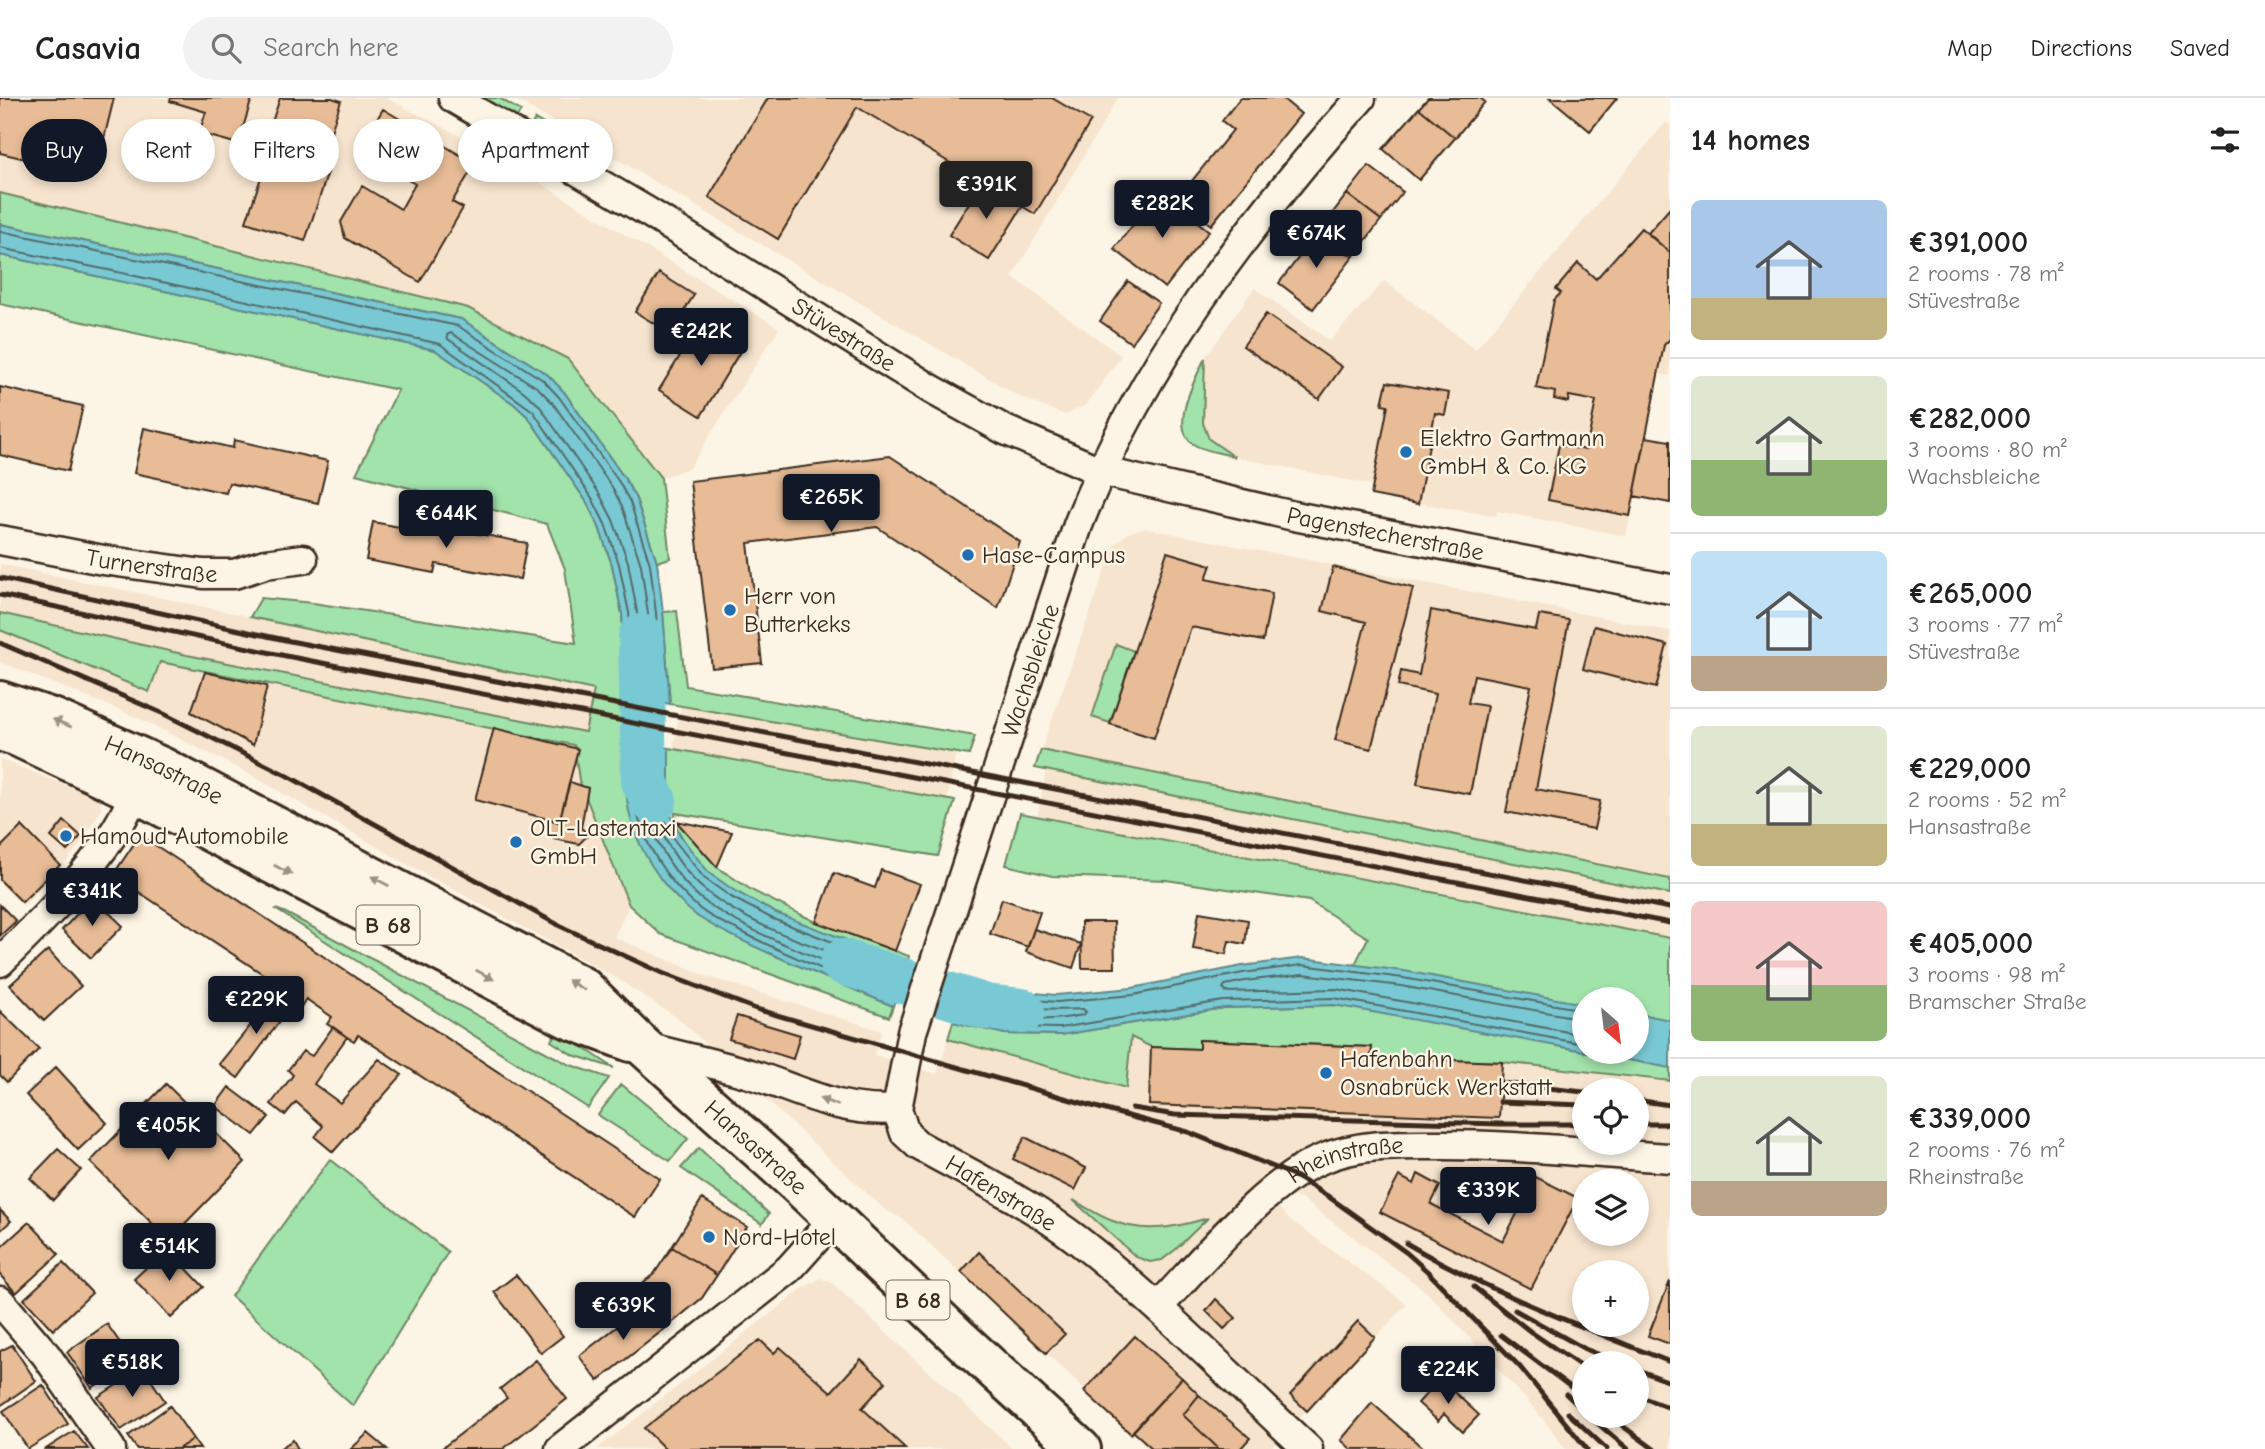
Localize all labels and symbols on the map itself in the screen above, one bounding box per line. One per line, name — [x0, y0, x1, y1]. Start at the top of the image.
pin: €391K — [937, 162, 1035, 221]
pin: €282K — [1113, 180, 1211, 240]
pin: €674K — [1267, 211, 1365, 270]
street label: Stüvestraße — [787, 292, 901, 377]
pin: €242K — [652, 308, 750, 368]
place label: Elektro Gartmann GmbH & Co. KG — [1420, 424, 1605, 480]
marker: Elektro Gartmann GmbH & Co. KG — [1398, 444, 1414, 460]
pin: €265K — [782, 474, 880, 534]
pin: €644K — [397, 490, 495, 550]
street label: Pagenstecherstraße — [1284, 501, 1486, 567]
place label: Hase-Campus — [982, 541, 1125, 569]
street label: Turnerstraße — [84, 543, 217, 588]
marker: Hase-Campus — [960, 547, 976, 563]
place label: Herr von Butterkeks — [744, 582, 850, 638]
street label: Wachsbleiche — [996, 600, 1065, 740]
marker: Herr von Butterkeks — [722, 602, 738, 618]
one-way arrow — [52, 717, 73, 728]
street label: Hansastraße — [100, 729, 228, 810]
place label: OLT-Lastentaxi GmbH — [530, 814, 677, 870]
place label: Hamoud Automobile — [80, 822, 288, 850]
marker: Hamoud Automobile — [58, 828, 74, 844]
marker: OLT-Lastentaxi GmbH — [508, 834, 524, 850]
one-way arrow — [273, 864, 293, 875]
pin: €341K — [43, 868, 141, 928]
one-way arrow — [370, 876, 390, 888]
road number: B 68 — [356, 905, 420, 944]
one-way arrow — [475, 969, 495, 981]
pin: €229K — [207, 976, 305, 1036]
one-way arrow — [567, 978, 586, 991]
north arrow — [1572, 987, 1648, 1064]
place label: Hafenbahn Osnabrück Werkstatt — [1340, 1045, 1553, 1101]
marker: Hafenbahn Osnabrück Werkstatt — [1318, 1065, 1334, 1081]
street label: Hansastraße — [699, 1094, 813, 1200]
one-way arrow — [819, 1096, 840, 1107]
pin: €405K — [119, 1102, 217, 1162]
street label: Rheinstraße — [1281, 1131, 1404, 1189]
street label: Hafenstraße — [941, 1149, 1061, 1237]
pin: €339K — [1439, 1168, 1537, 1227]
place label: Nord-Hotel — [723, 1223, 836, 1251]
pin: €514K — [120, 1224, 218, 1283]
marker: Nord-Hotel — [701, 1229, 717, 1245]
road number: B 68 — [886, 1280, 950, 1320]
pin: €639K — [574, 1282, 672, 1342]
pin: €518K — [83, 1340, 181, 1399]
pin: €224K — [1399, 1346, 1497, 1406]

